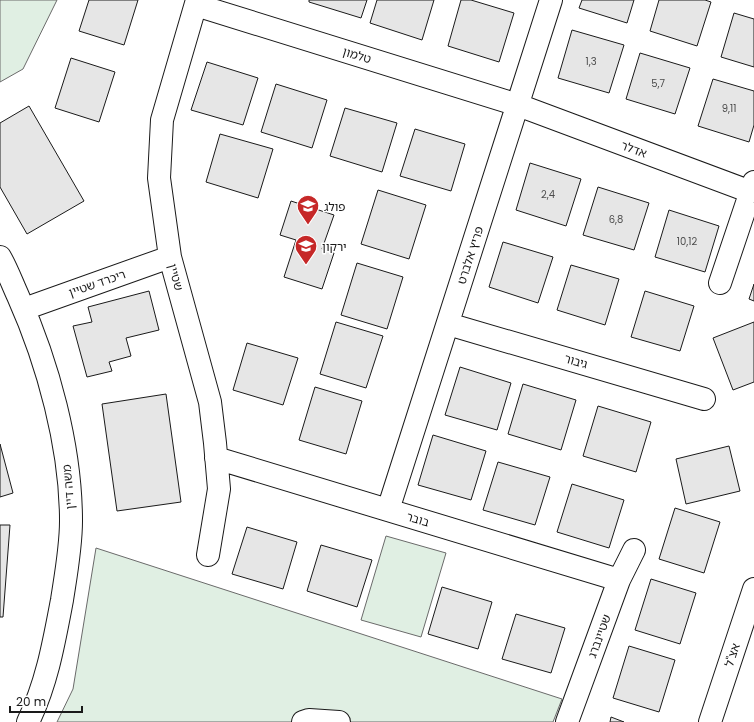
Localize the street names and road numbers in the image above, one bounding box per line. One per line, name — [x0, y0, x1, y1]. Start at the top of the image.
street label: טלמון — [340, 43, 374, 67]
street label: אדלר — [619, 136, 650, 162]
street label: פריץ אלברט — [453, 224, 487, 286]
street label: שטיין — [164, 262, 188, 292]
street label: ריכרד שטיין — [66, 265, 128, 301]
street label: גיבור — [562, 350, 590, 373]
street label: משה דיין — [58, 464, 78, 510]
street label: בובר — [404, 507, 432, 531]
street label: שטיינברג — [583, 612, 615, 660]
street label: אצ"ל — [720, 641, 744, 669]

